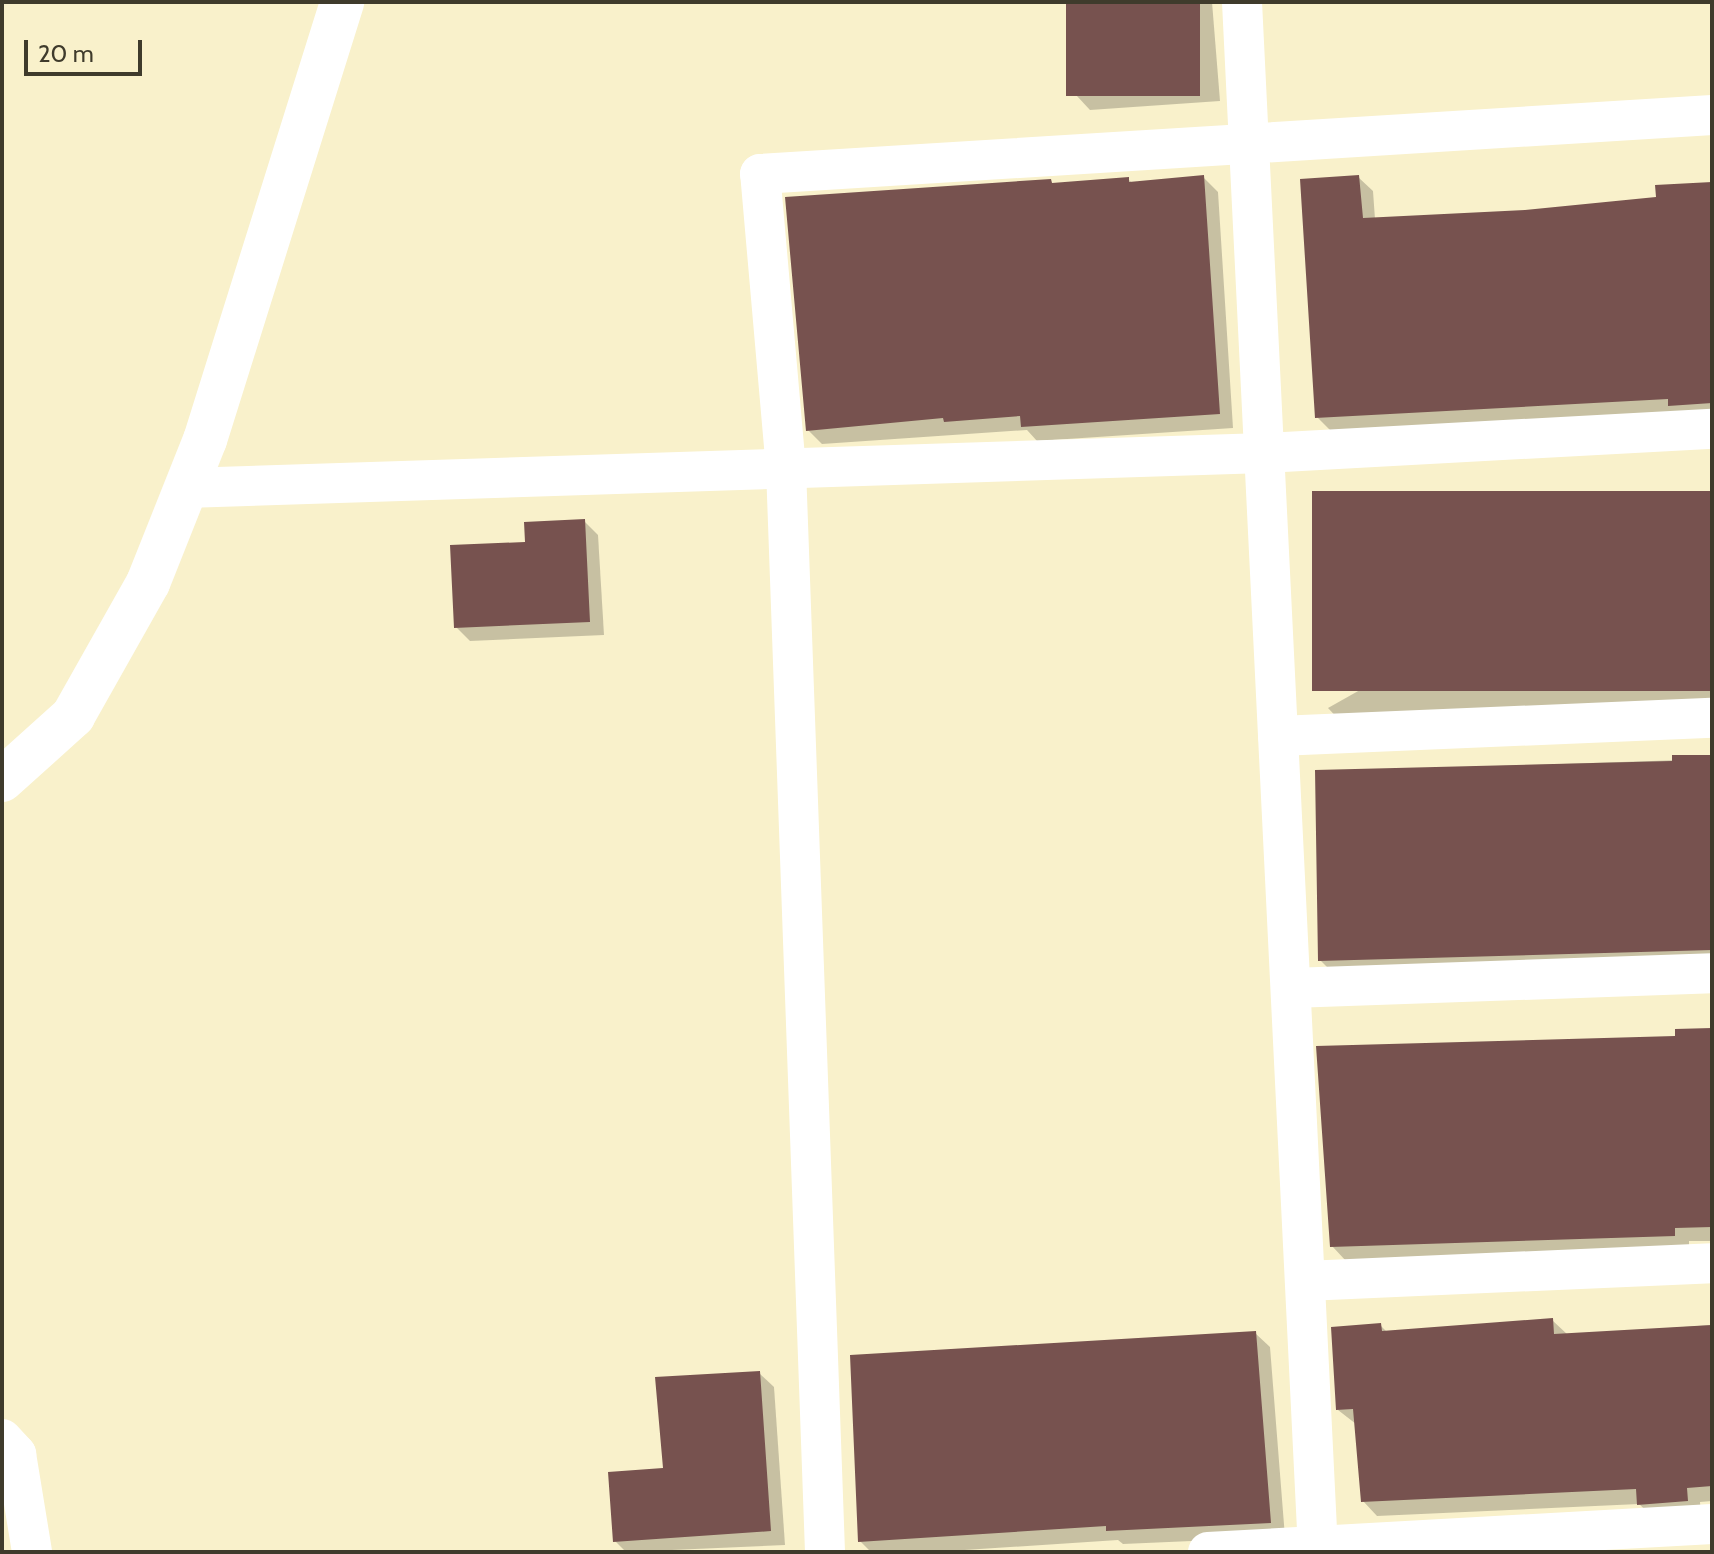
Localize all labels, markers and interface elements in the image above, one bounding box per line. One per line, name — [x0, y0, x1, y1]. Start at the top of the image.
scale bar — [28, 24, 146, 74]
text: 20 m — [38, 39, 94, 68]

